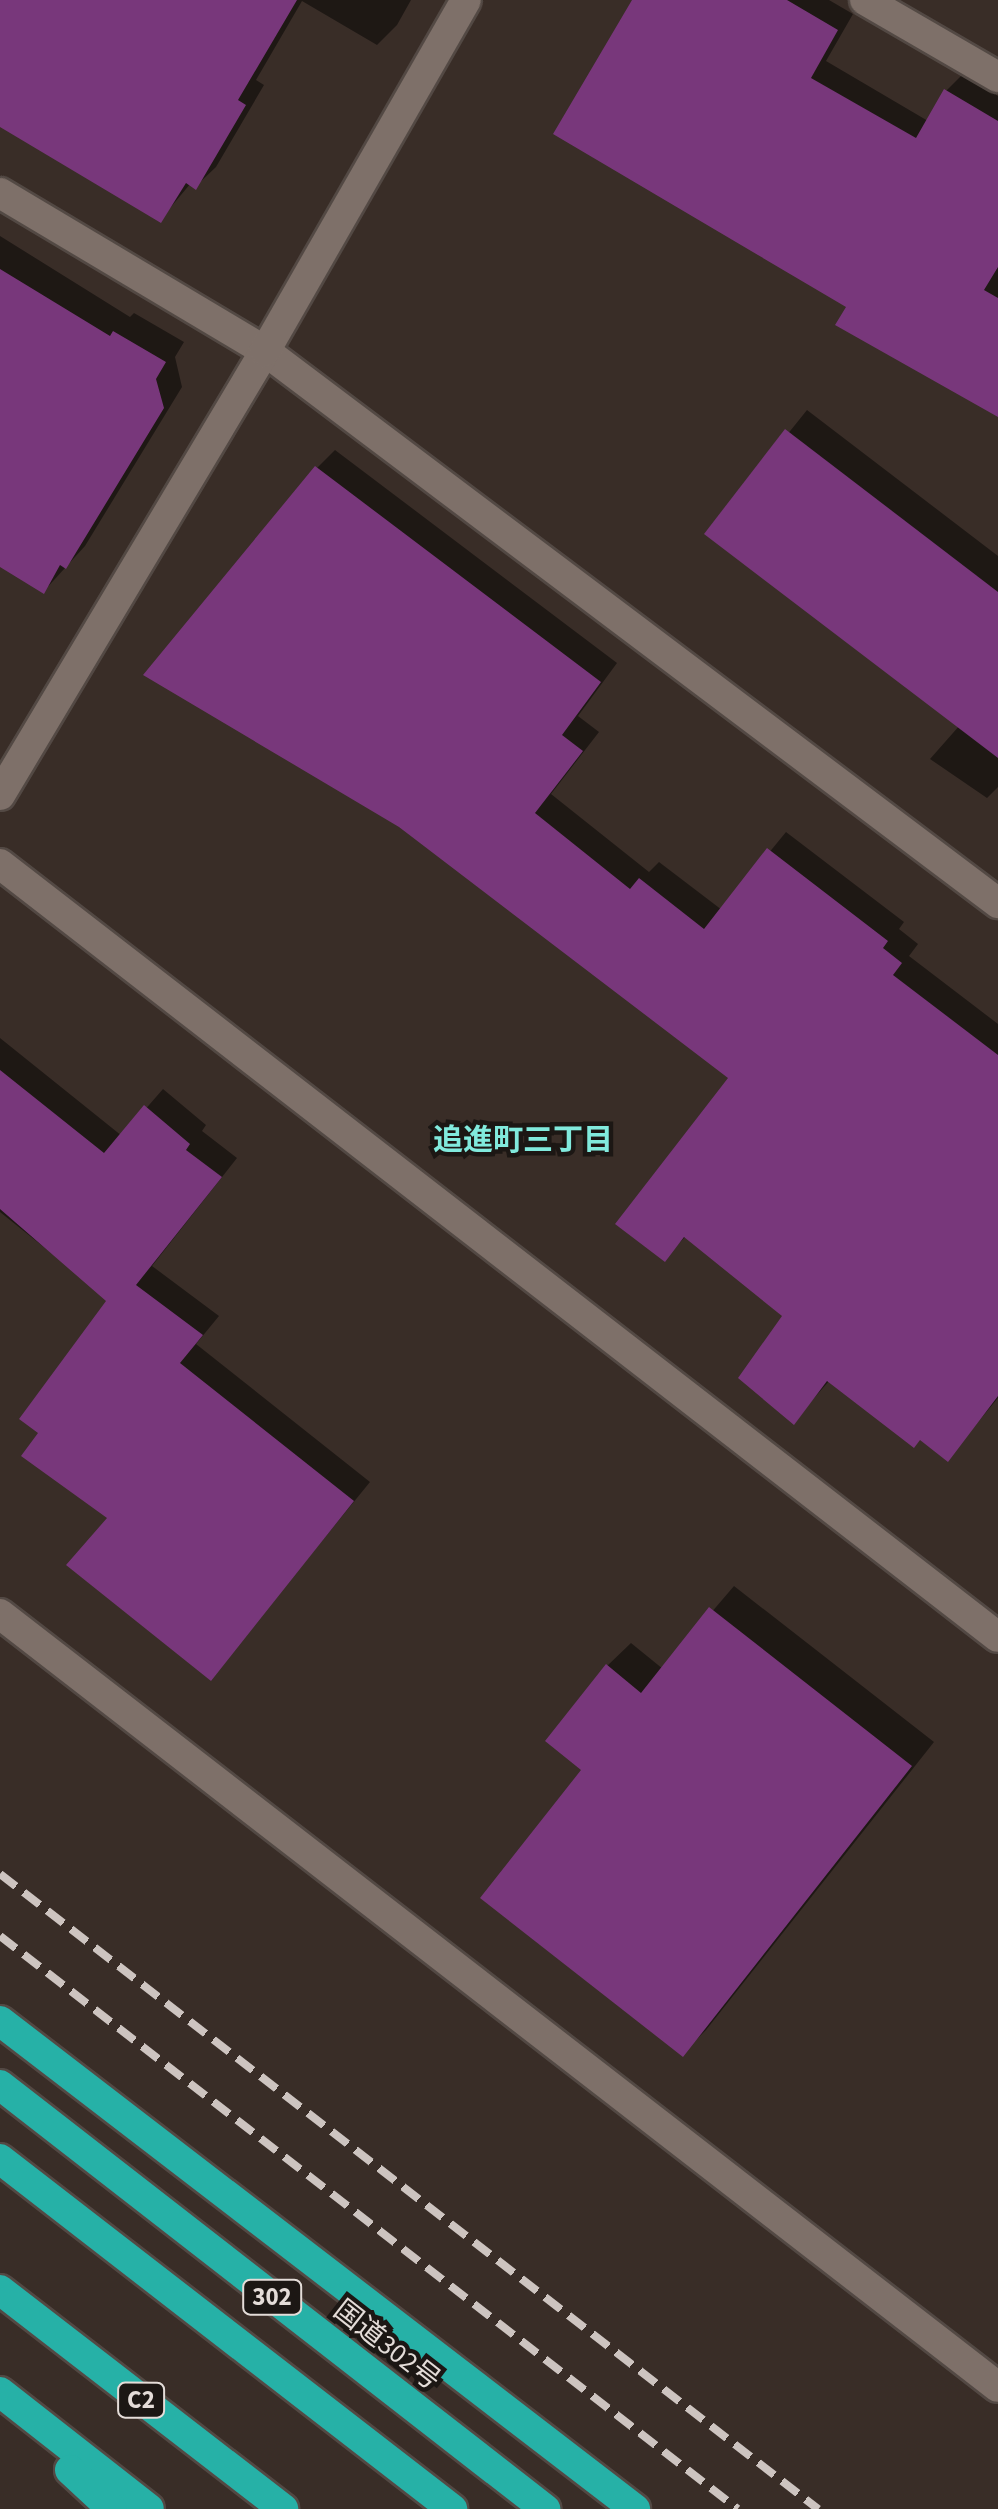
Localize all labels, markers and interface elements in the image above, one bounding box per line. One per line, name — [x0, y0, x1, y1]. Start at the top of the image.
district label: 追進町三丁目 — [433, 1123, 613, 1159]
road number: 302 — [242, 2277, 302, 2317]
street label: 国道302号 — [327, 2293, 447, 2397]
road number: C2 — [116, 2380, 166, 2420]

